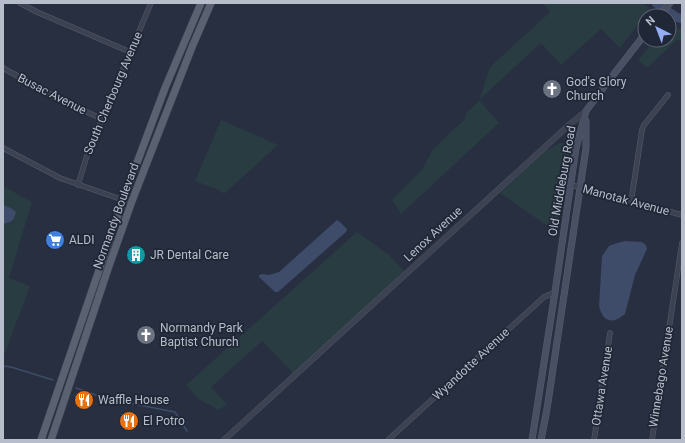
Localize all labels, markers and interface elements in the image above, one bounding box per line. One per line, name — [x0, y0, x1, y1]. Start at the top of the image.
north arrow — [637, 8, 677, 48]
text: N — [643, 13, 658, 28]
street label: South Cherbourg Avenue — [81, 29, 145, 157]
street label: Busac Avenue — [15, 71, 89, 117]
place label: God's Glory Church — [566, 75, 627, 103]
church icon: God's Glory Church — [541, 78, 563, 100]
street label: Old Middleburg Road — [545, 125, 579, 237]
street label: Normandy Boulevard — [90, 161, 142, 271]
street label: Manotak Avenue — [581, 182, 671, 218]
street label: Lenox Avenue — [401, 204, 465, 264]
supermarket icon: ALDI — [44, 229, 66, 251]
place label: ALDI — [69, 233, 94, 247]
building icon: JR Dental Care — [125, 244, 147, 266]
place label: JR Dental Care — [150, 248, 229, 262]
place label: Normandy Park Baptist Church — [160, 321, 244, 349]
church icon: Normandy Park Baptist Church — [135, 324, 157, 346]
street label: Wyandotte Avenue — [430, 325, 512, 403]
street label: Winnebago Avenue — [646, 325, 676, 429]
street label: Ottawa Avenue — [589, 345, 615, 427]
restaurant icon: Waffle House — [73, 389, 95, 411]
place label: Waffle House — [98, 393, 169, 407]
restaurant icon: El Potro — [118, 410, 140, 432]
place label: El Potro — [143, 414, 185, 428]

